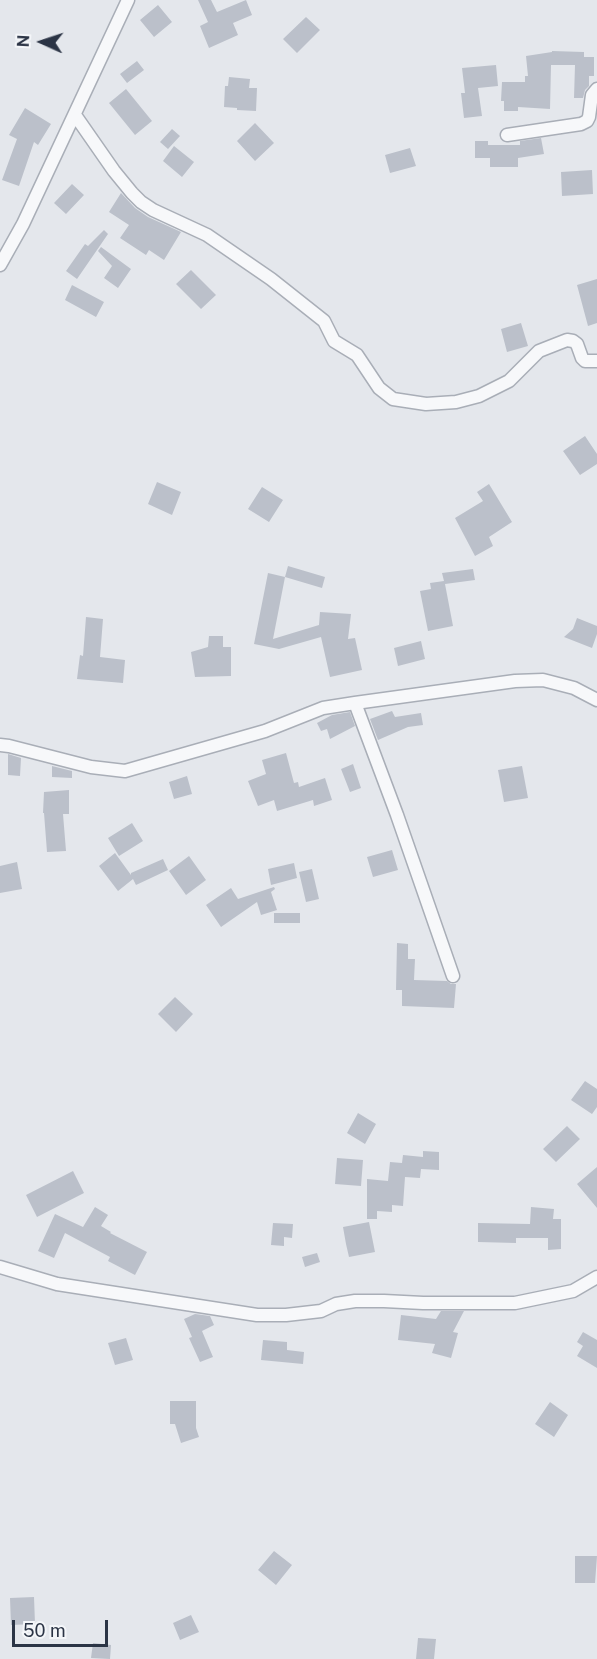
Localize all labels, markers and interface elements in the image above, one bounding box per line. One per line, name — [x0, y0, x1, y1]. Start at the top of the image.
north arrow — [12, 12, 72, 72]
text: N — [14, 34, 33, 48]
scale bar — [15, 1608, 111, 1646]
text: 50 m — [23, 1620, 66, 1641]

